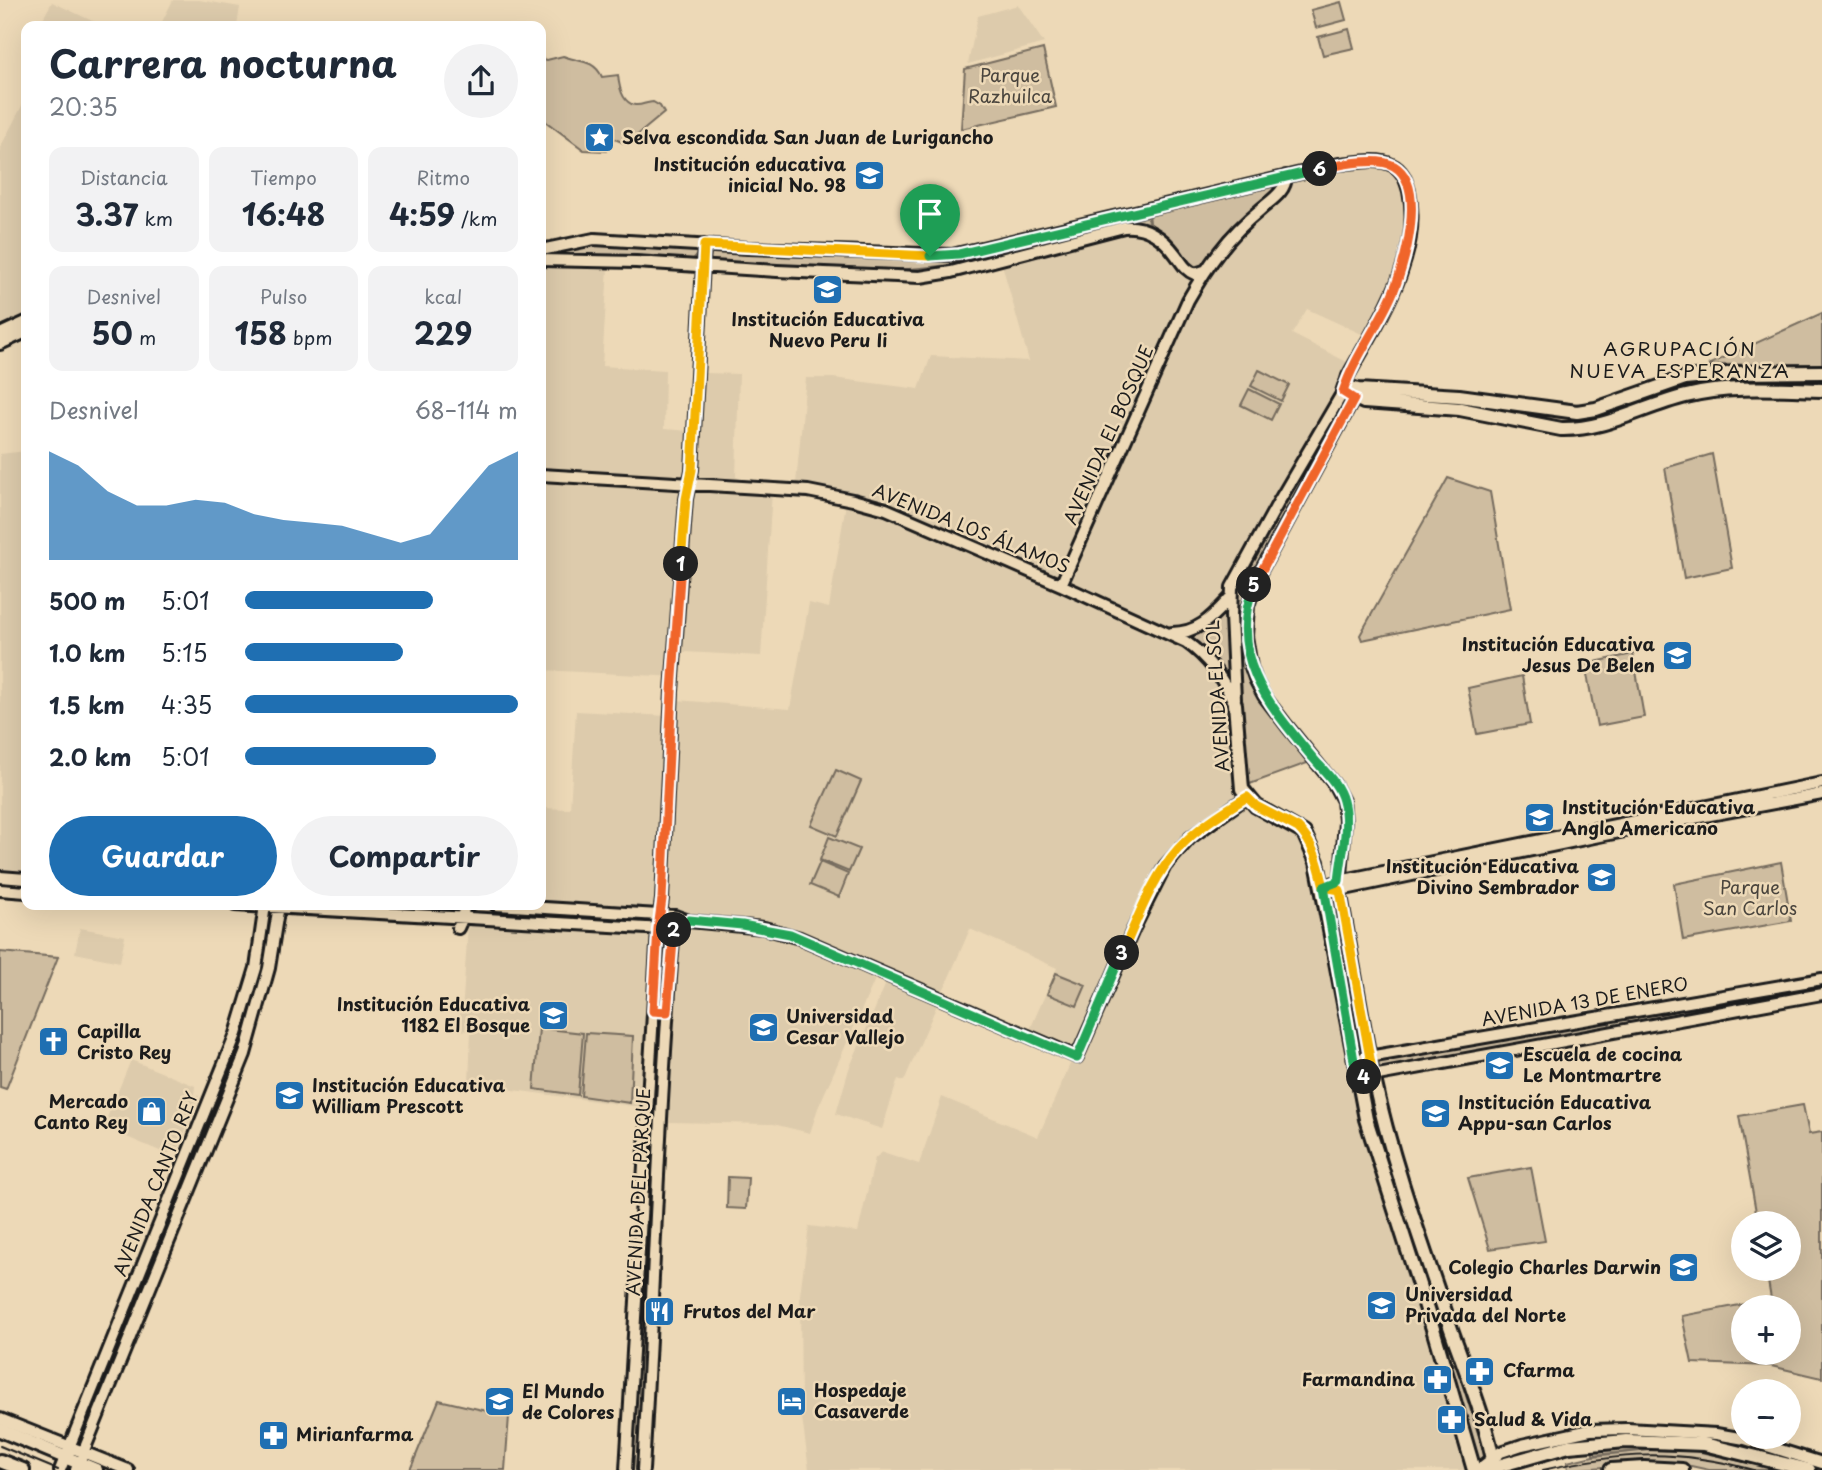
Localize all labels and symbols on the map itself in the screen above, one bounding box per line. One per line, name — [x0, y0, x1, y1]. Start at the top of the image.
park label: Parque Razhuilca — [968, 61, 1053, 109]
place icon: Selva escondida San Juan de Lurigancho — [582, 121, 616, 155]
place label: Selva escondida San Juan de Lurigancho — [622, 123, 994, 150]
place label: Institución educativa inicial No. 98 — [653, 150, 846, 198]
pin: 6 — [1302, 152, 1338, 186]
school or university icon: Institución educativa inicial No. 98 — [852, 158, 886, 192]
pin — [900, 184, 960, 256]
school or university icon: Institución Educativa Nuevo Peru Ii — [811, 272, 845, 306]
place label: Institución Educativa Nuevo Peru Ii — [731, 305, 925, 353]
district label: AGRUPACIÓN NUEVA ESPERANZA — [1569, 334, 1791, 384]
street label: AVENIDA EL BOSQUE — [1056, 340, 1159, 528]
street label: AVENIDA LOS ÁLAMOS — [869, 476, 1074, 579]
pin: 1 — [664, 546, 698, 582]
pin: 5 — [1236, 568, 1272, 602]
street label: AVENIDA EL SOL — [1198, 619, 1235, 773]
place label: Institución Educativa Jesus De Belen — [1462, 630, 1655, 678]
school or university icon: Institución Educativa Jesus De Belen — [1661, 638, 1695, 672]
place label: Institución Educativa Anglo Americano — [1562, 793, 1756, 841]
school or university icon: Institución Educativa Anglo Americano — [1522, 801, 1556, 835]
place label: Institución Educativa Divino Sembrador — [1386, 852, 1580, 900]
school or university icon: Institución Educativa Divino Sembrador — [1585, 860, 1619, 894]
park label: Parque San Carlos — [1703, 873, 1797, 921]
pin: 2 — [656, 912, 692, 948]
pin: 3 — [1104, 936, 1140, 970]
street label: AVENIDA 13 DE ENERO — [1479, 969, 1690, 1032]
place label: Institución Educativa 1182 El Bosque — [337, 990, 530, 1038]
school or university icon: Institución Educativa 1182 El Bosque — [536, 998, 570, 1032]
place label: Universidad Cesar Vallejo — [786, 1002, 905, 1050]
school or university icon: Universidad Cesar Vallejo — [746, 1010, 780, 1044]
place label: Capilla Cristo Rey — [77, 1017, 171, 1065]
church icon: Capilla Cristo Rey — [37, 1025, 71, 1059]
place label: Escuela de cocina Le Montmartre — [1523, 1040, 1683, 1088]
school or university icon: Escuela de cocina Le Montmartre — [1483, 1048, 1517, 1082]
pin: 4 — [1346, 1060, 1382, 1094]
place label: Institución Educativa William Prescott — [312, 1071, 506, 1119]
school or university icon: Institución Educativa William Prescott — [272, 1079, 306, 1113]
place label: Mercado Canto Rey — [34, 1087, 128, 1135]
street label: AVENIDA CANTO REY — [105, 1087, 204, 1280]
street label: AVENIDA DEL PARQUE — [619, 1087, 656, 1297]
place label: Institución Educativa Appu-san Carlos — [1458, 1088, 1652, 1136]
shop icon: Mercado Canto Rey — [134, 1095, 168, 1129]
school or university icon: Institución Educativa Appu-san Carlos — [1418, 1096, 1452, 1130]
school or university icon: Colegio Charles Darwin — [1667, 1251, 1701, 1285]
place label: Colegio Charles Darwin — [1448, 1253, 1661, 1280]
place label: Universidad Privada del Norte — [1405, 1280, 1566, 1328]
school or university icon: Universidad Privada del Norte — [1365, 1288, 1399, 1322]
restaurant icon: Frutos del Mar — [643, 1295, 677, 1329]
place label: Frutos del Mar — [683, 1297, 816, 1324]
pharmacy icon: Cfarma — [1463, 1354, 1497, 1388]
place label: Cfarma — [1503, 1356, 1575, 1383]
pharmacy icon: Farmandina — [1421, 1363, 1455, 1397]
place label: Farmandina — [1302, 1365, 1415, 1392]
place label: Hospedaje Casaverde — [814, 1376, 909, 1424]
place label: El Mundo de Colores — [522, 1377, 615, 1425]
hotel icon: Hospedaje Casaverde — [774, 1384, 808, 1418]
school or university icon: El Mundo de Colores — [482, 1385, 516, 1419]
pharmacy icon: Salud & Vida — [1434, 1403, 1468, 1437]
place label: Salud & Vida — [1474, 1405, 1593, 1432]
pharmacy icon: Mirianfarma — [256, 1418, 290, 1452]
place label: Mirianfarma — [296, 1420, 414, 1447]

